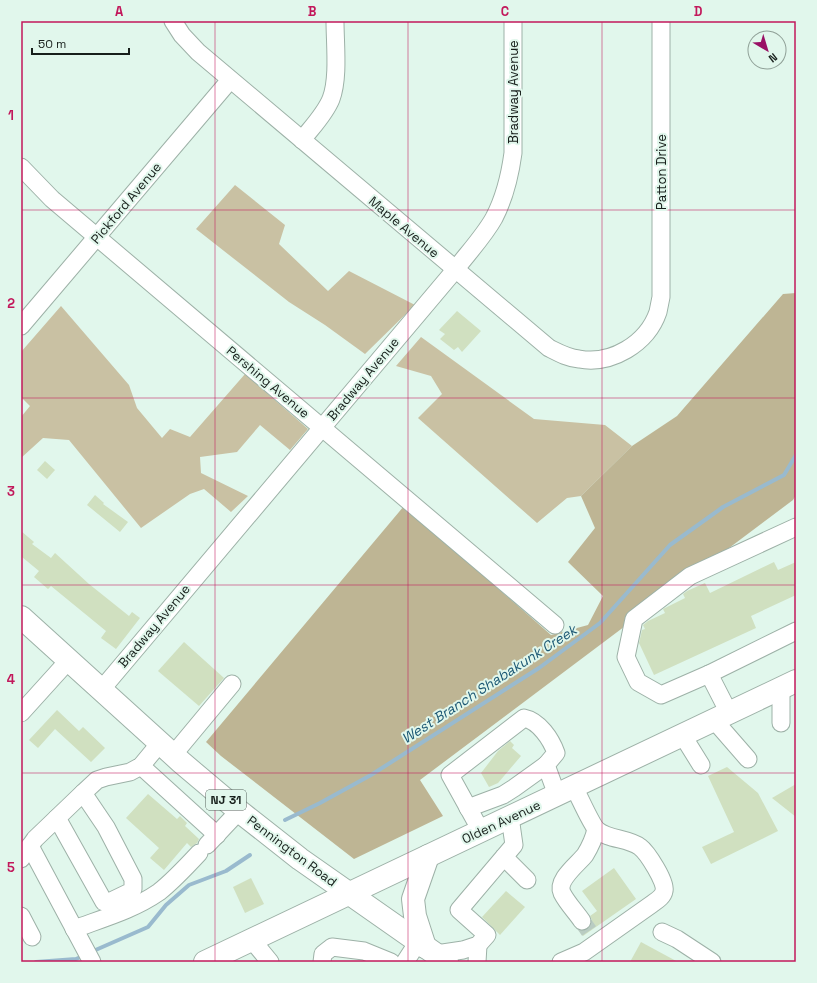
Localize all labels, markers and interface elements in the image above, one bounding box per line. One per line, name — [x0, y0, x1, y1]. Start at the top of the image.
text: A — [115, 3, 124, 20]
text: B — [308, 3, 317, 20]
text: C — [501, 3, 509, 20]
text: D — [694, 3, 703, 20]
scale bar — [32, 30, 129, 56]
north arrow — [747, 30, 787, 70]
text: 50 m — [38, 36, 66, 52]
street label: Bradway Avenue — [505, 40, 522, 144]
text: N — [766, 50, 780, 66]
text: 1 — [8, 107, 14, 124]
street label: Patton Drive — [653, 134, 670, 210]
street label: Pickford Avenue — [87, 159, 165, 247]
street label: Maple Avenue — [365, 193, 443, 261]
text: 2 — [7, 295, 15, 312]
street label: Bradway Avenue — [323, 334, 403, 424]
street label: Pershing Avenue — [223, 342, 313, 422]
text: 3 — [7, 483, 15, 500]
street label: Bradway Avenue — [114, 581, 194, 671]
water label: West Branch Shabakunk Creek — [398, 620, 581, 747]
text: 4 — [7, 671, 15, 688]
road number: NJ 31 — [206, 790, 246, 810]
street label: Olden Avenue — [459, 796, 543, 848]
street label: Pennington Road — [244, 812, 340, 890]
text: 5 — [7, 859, 15, 876]

